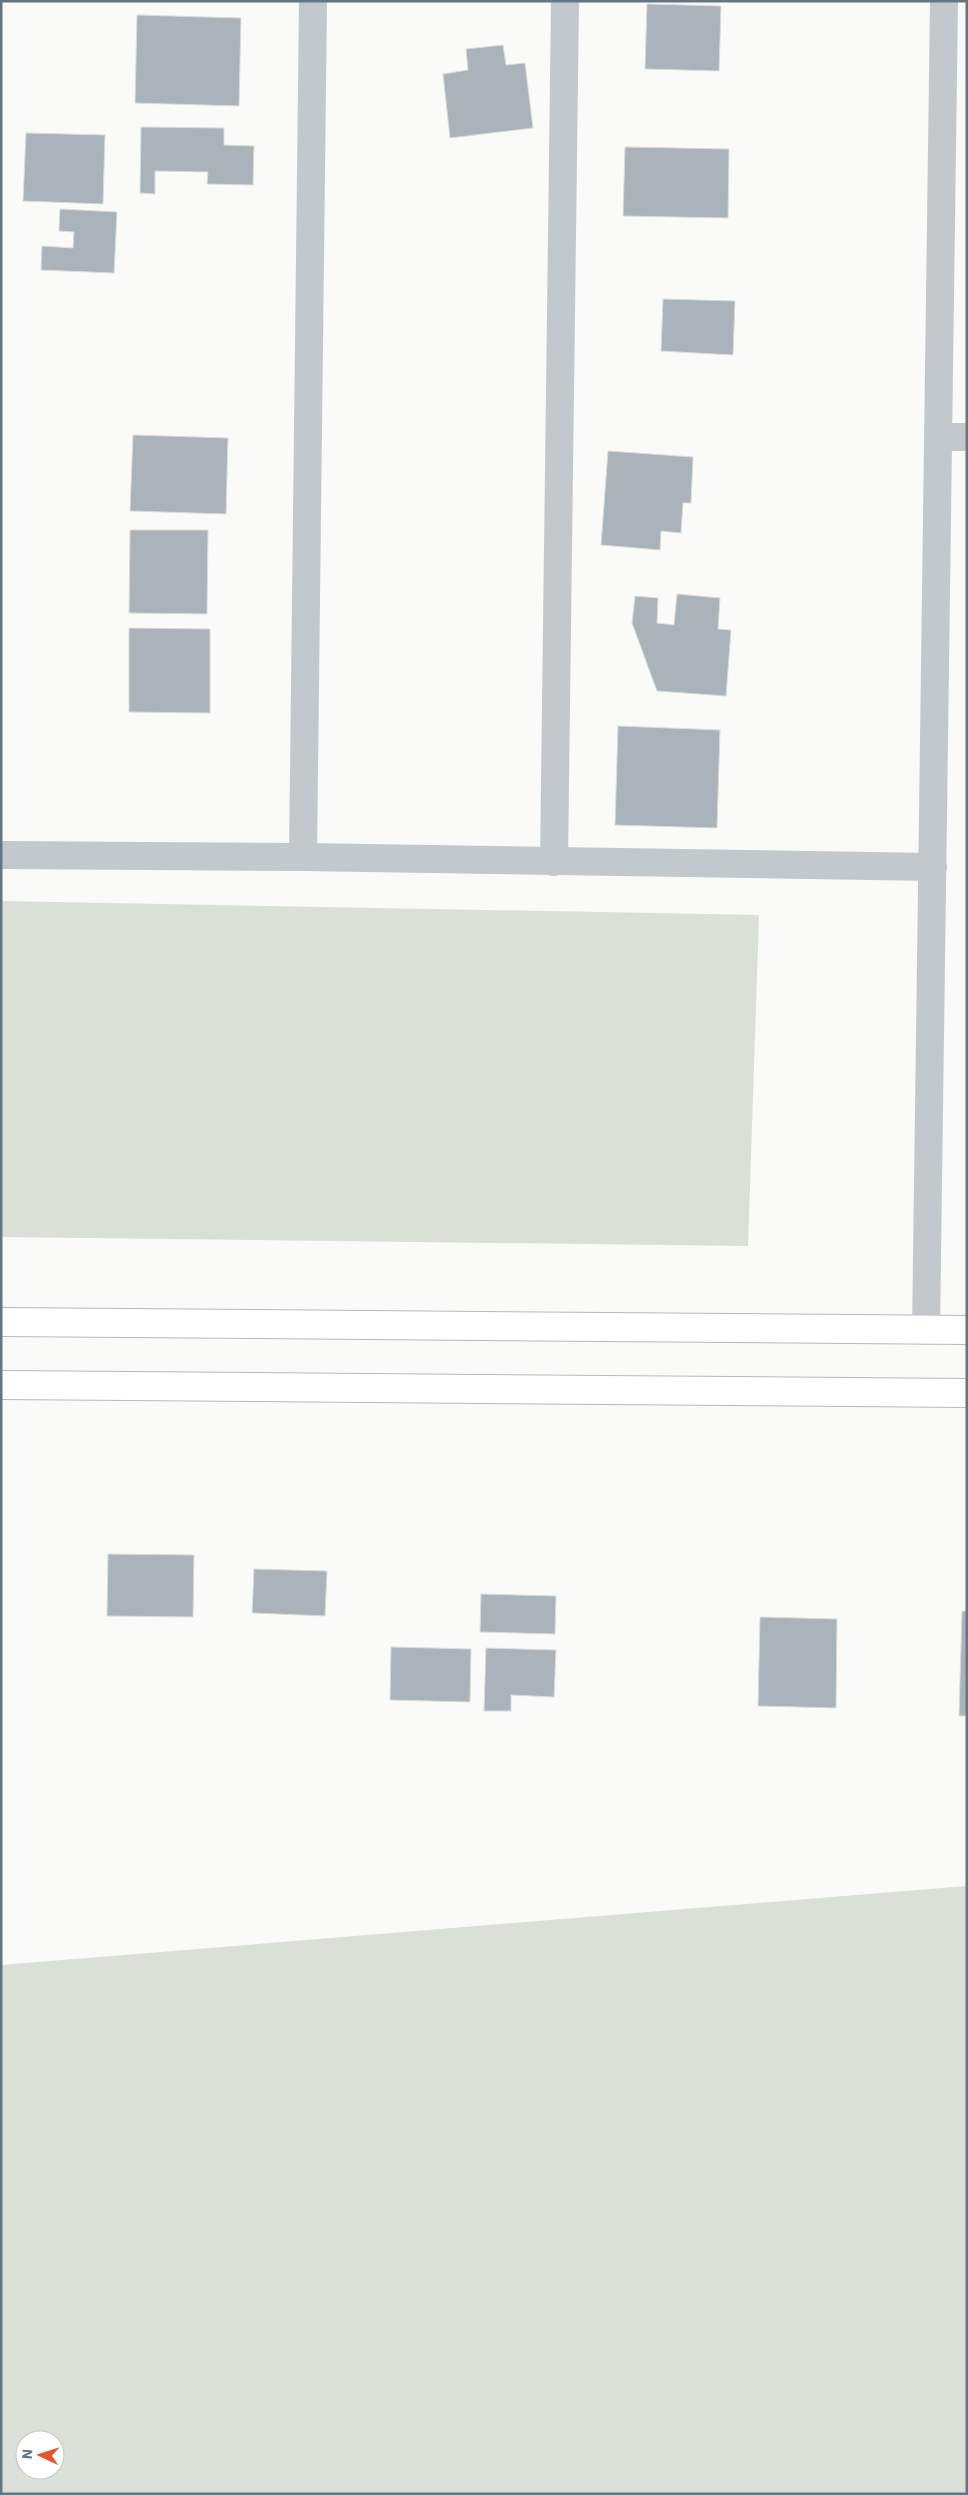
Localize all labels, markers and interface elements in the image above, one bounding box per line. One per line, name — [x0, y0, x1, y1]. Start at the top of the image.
north arrow — [15, 2430, 65, 2480]
text: N — [18, 2448, 36, 2460]

